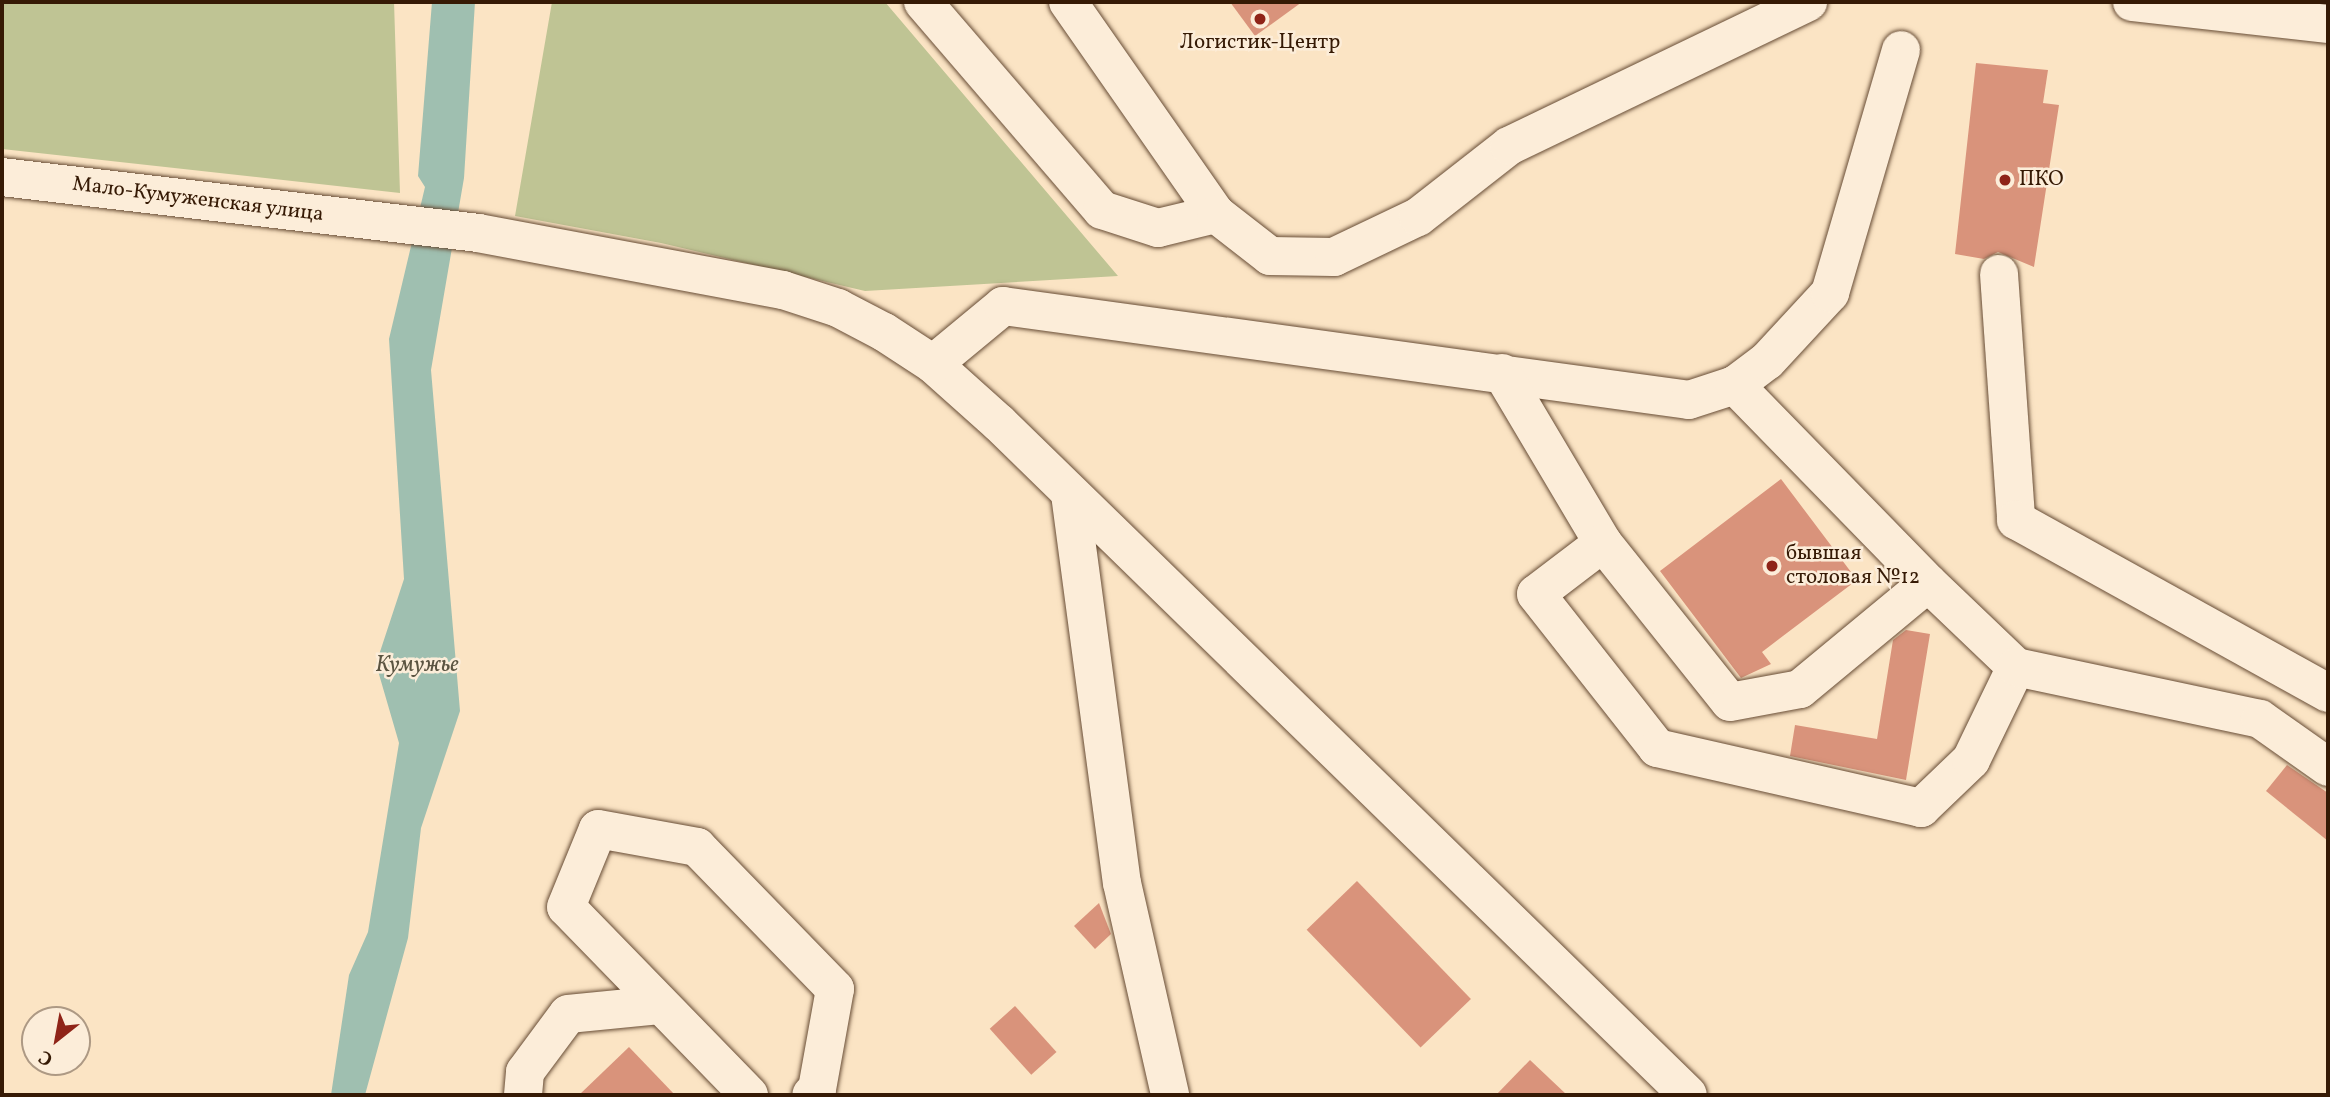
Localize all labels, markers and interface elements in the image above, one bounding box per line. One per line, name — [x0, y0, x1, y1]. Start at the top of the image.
marker: Логистик-Центр — [1252, 11, 1268, 27]
place label: Логистик-Центр — [1180, 30, 1340, 56]
place label: ПКО — [2019, 167, 2064, 193]
street label: Мало-Кумуженская улица — [71, 172, 325, 228]
marker: ПКО — [1997, 172, 2013, 188]
place label: бывшая столовая №12 — [1786, 541, 1920, 591]
marker: бывшая столовая №12 — [1764, 558, 1780, 574]
water label: Кумужье — [375, 651, 459, 679]
north arrow — [21, 1006, 91, 1076]
text: С — [34, 1043, 58, 1072]

